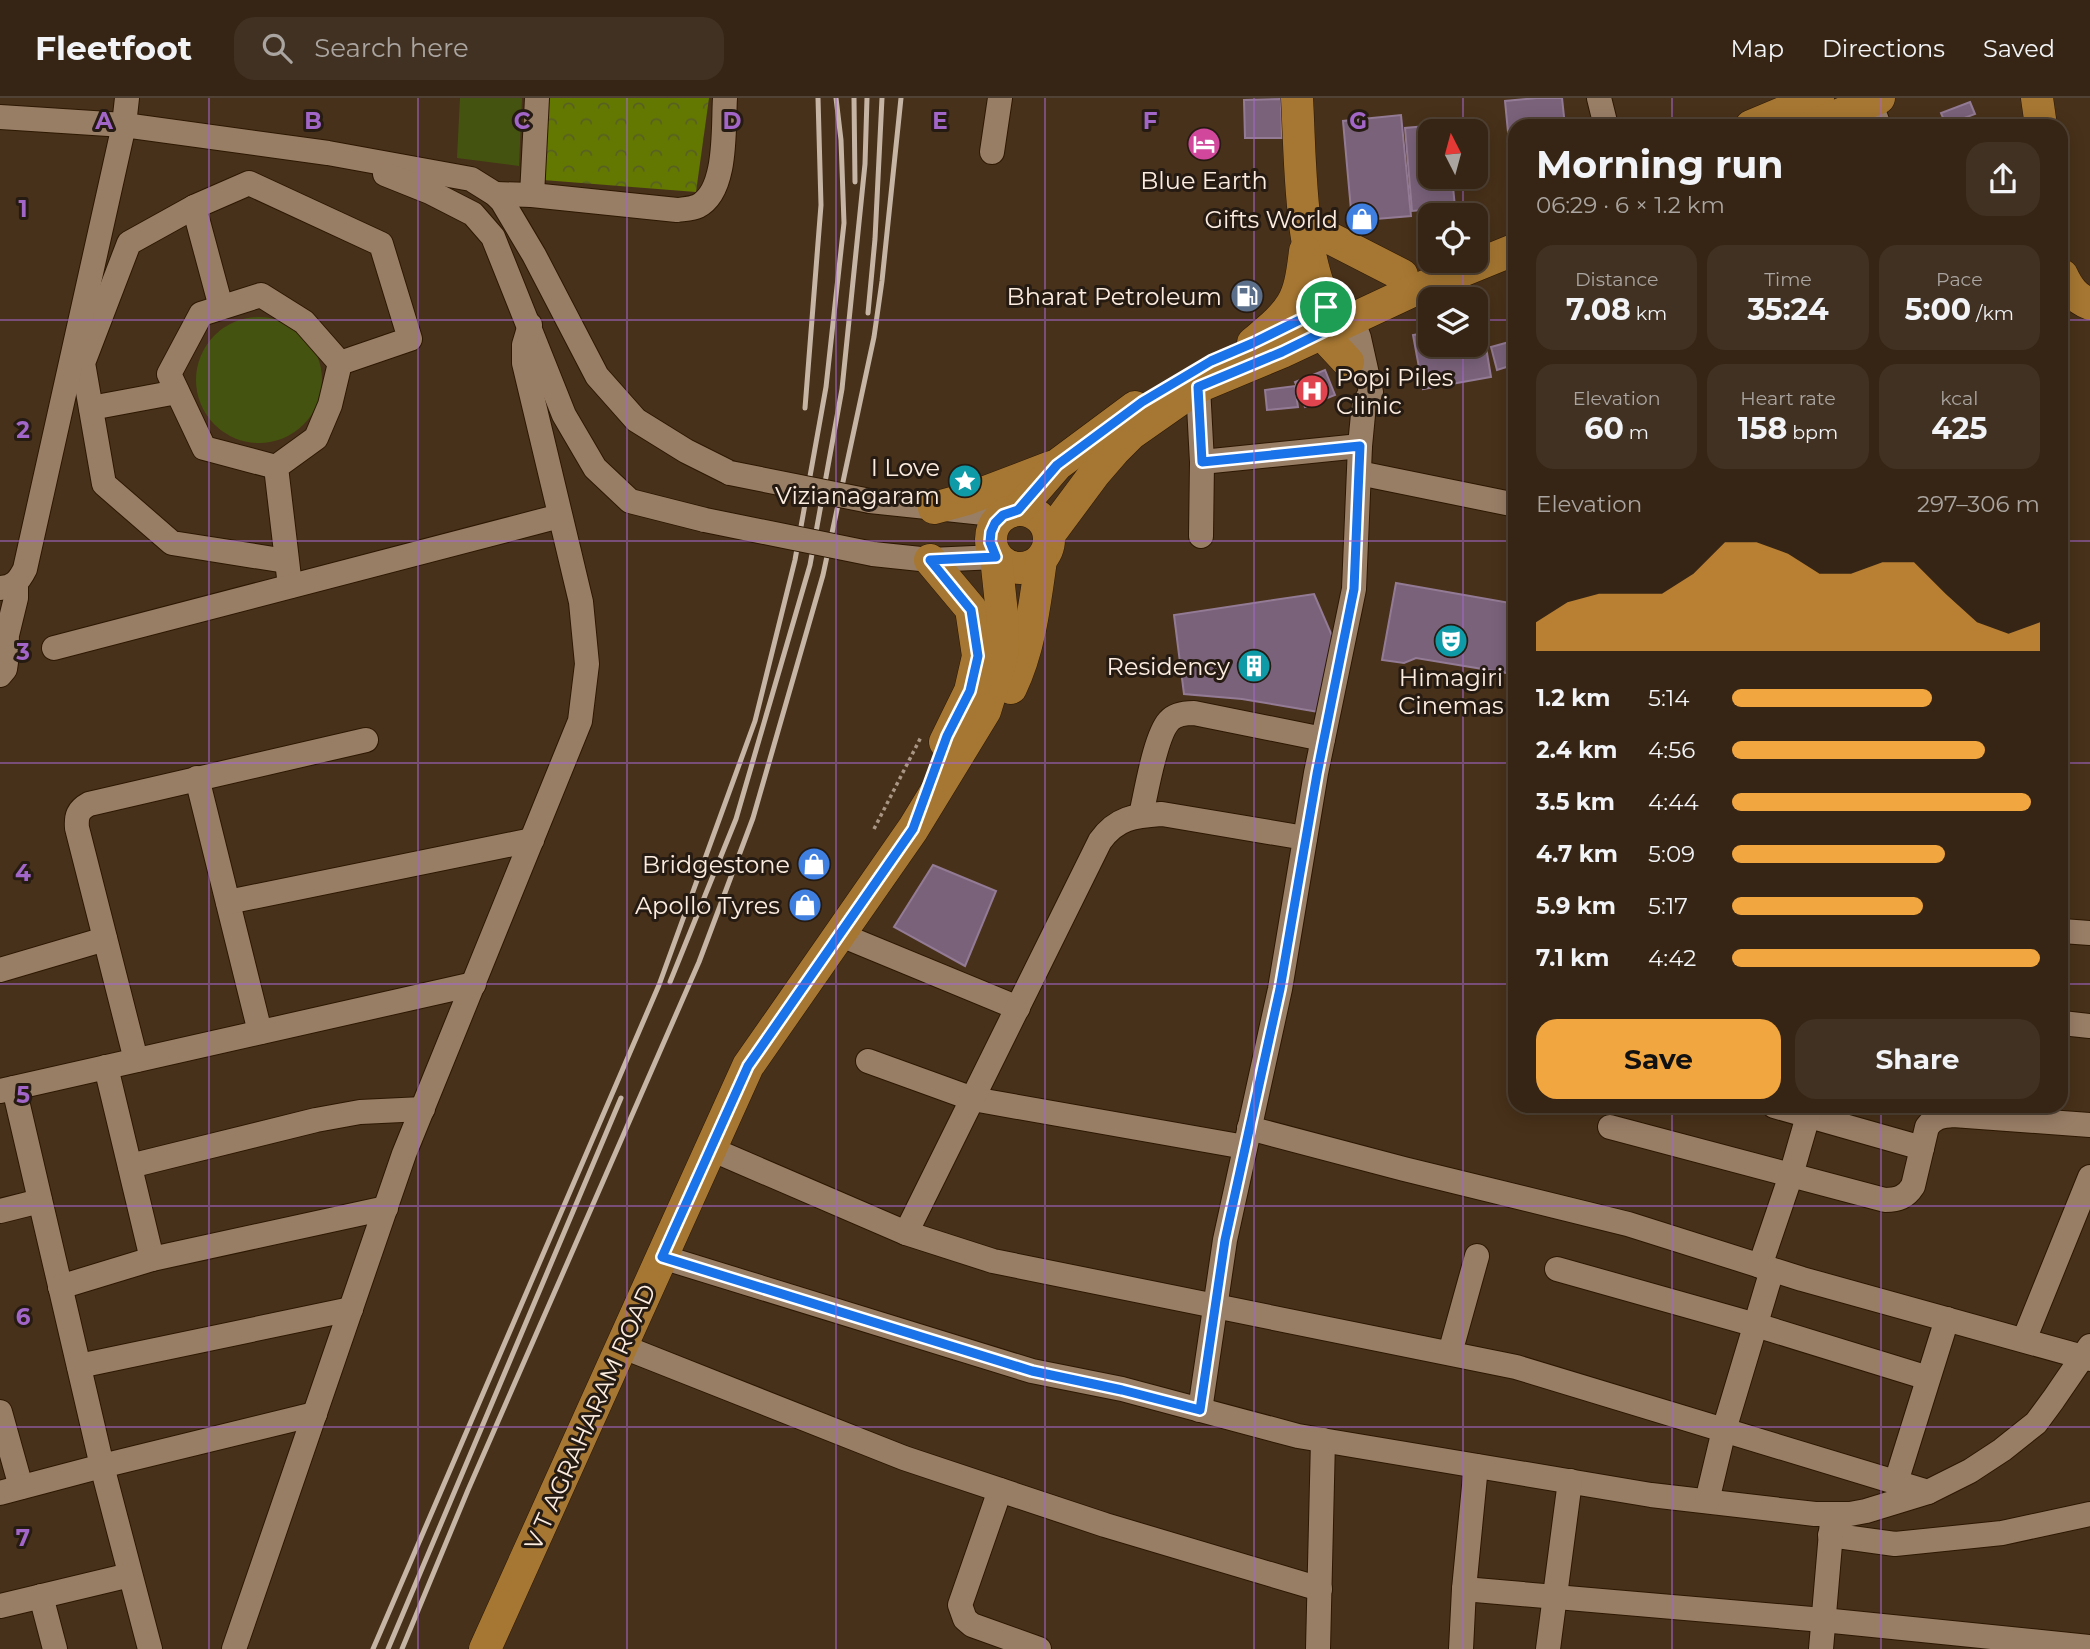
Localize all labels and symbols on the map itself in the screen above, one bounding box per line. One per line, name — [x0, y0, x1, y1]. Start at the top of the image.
text: A — [94, 107, 113, 135]
text: B — [304, 107, 322, 135]
text: C — [514, 107, 531, 135]
text: D — [723, 107, 742, 135]
text: E — [932, 107, 948, 135]
text: F — [1143, 107, 1158, 135]
text: G — [1349, 107, 1367, 135]
north arrow — [1418, 119, 1488, 189]
hotel icon: Blue Earth — [1185, 125, 1223, 163]
place label: Blue Earth — [1140, 166, 1268, 195]
text: 1 — [18, 195, 28, 223]
shop icon: Gifts World — [1343, 200, 1381, 238]
place label: Gifts World — [1205, 205, 1338, 234]
fuel station icon: Bharat Petroleum — [1228, 277, 1266, 315]
pin — [1296, 277, 1356, 337]
place label: Bharat Petroleum — [1007, 282, 1222, 311]
place label: Popi Piles Clinic — [1336, 363, 1453, 420]
hospital icon: Popi Piles Clinic — [1293, 372, 1331, 410]
text: 2 — [16, 416, 30, 444]
place label: I Love Vizianagaram — [775, 453, 940, 510]
place icon: I Love Vizianagaram — [946, 462, 984, 500]
theatre icon: Himagiri Cinemas — [1432, 622, 1470, 660]
text: 3 — [15, 638, 30, 666]
building icon: Residency — [1235, 647, 1273, 685]
place label: Residency — [1107, 652, 1230, 681]
place label: Himagiri Cinemas — [1398, 663, 1504, 720]
shop icon: Bridgestone — [795, 845, 833, 883]
place label: Bridgestone — [642, 850, 790, 879]
text: 4 — [15, 859, 31, 887]
shop icon: Apollo Tyres — [786, 886, 824, 924]
place label: Apollo Tyres — [635, 891, 780, 920]
text: 5 — [16, 1081, 30, 1109]
street label: V T AGRAHARAM ROAD — [518, 1280, 662, 1554]
text: 6 — [16, 1303, 31, 1331]
text: 7 — [16, 1524, 30, 1552]

